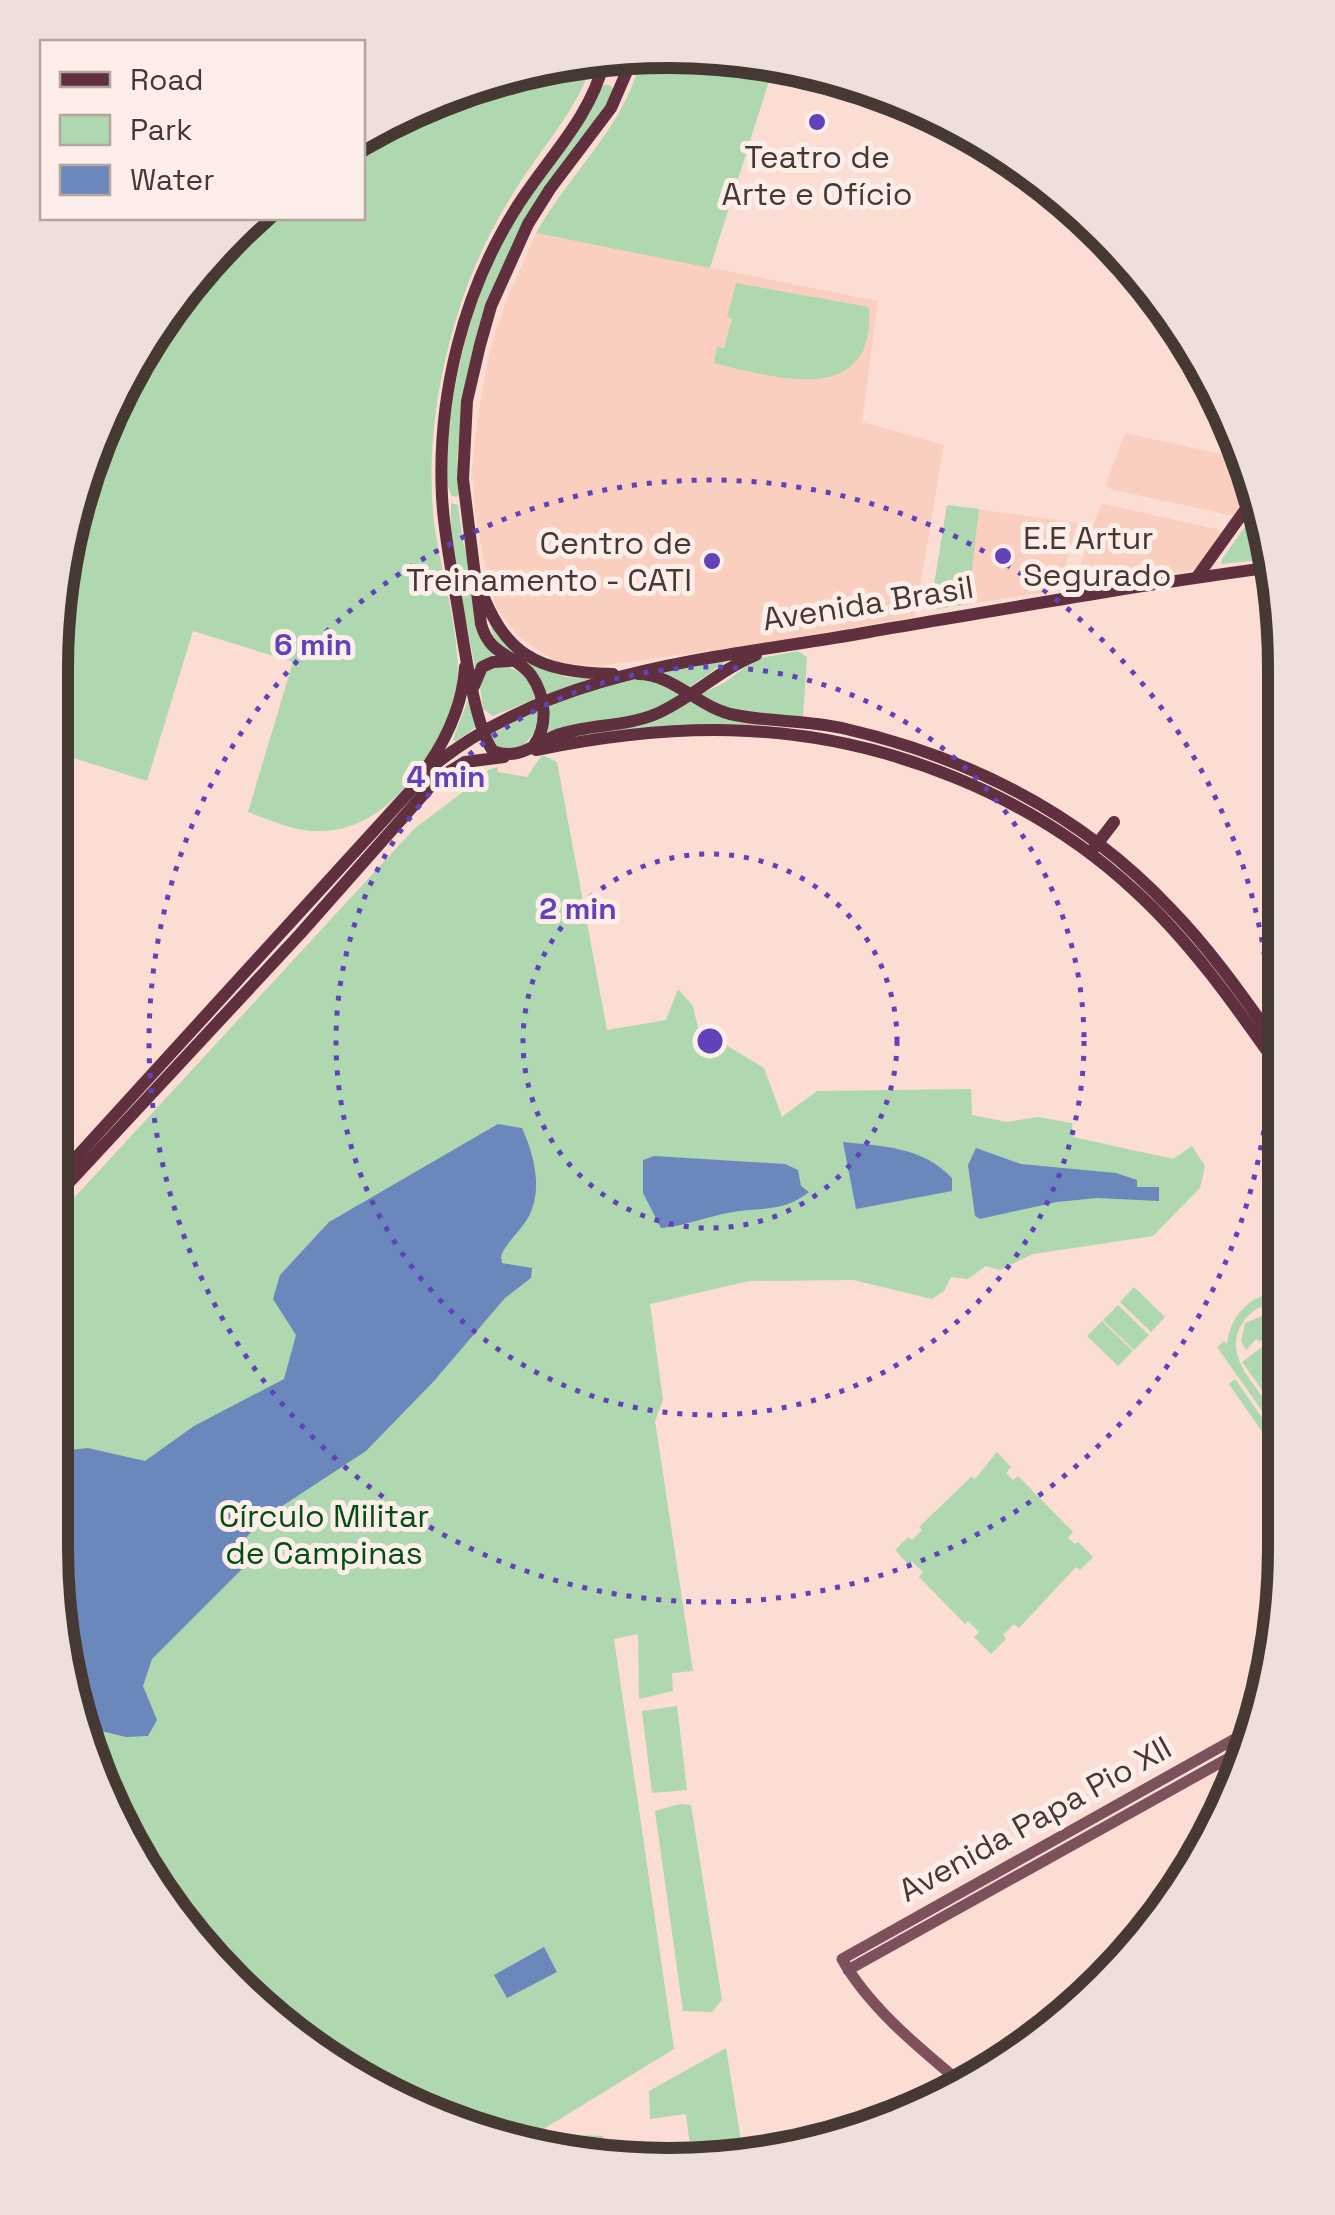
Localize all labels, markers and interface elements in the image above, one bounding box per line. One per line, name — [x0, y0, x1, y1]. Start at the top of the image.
legend — [40, 40, 365, 220]
text: Road — [130, 60, 204, 99]
text: Park — [130, 110, 192, 149]
marker: Teatro de Arte e Ofício — [806, 111, 828, 133]
place label: Teatro de Arte e Ofício — [722, 137, 912, 214]
text: Water — [130, 160, 215, 199]
place label: E.E Artur Segurado — [1023, 518, 1172, 595]
place label: Centro de Treinamento - CATI — [406, 523, 692, 600]
marker: E.E Artur Segurado — [992, 545, 1014, 567]
marker: Centro de Treinamento - CATI — [701, 550, 723, 572]
street label: Avenida Brasil — [760, 567, 976, 639]
text: 6 min — [274, 625, 352, 664]
text: 4 min — [407, 757, 485, 796]
text: 2 min — [539, 889, 617, 928]
centre of rings — [692, 1023, 728, 1059]
park label: Círculo Militar de Campinas — [219, 1496, 429, 1573]
street label: Avenida Papa Pio XII — [892, 1727, 1178, 1911]

